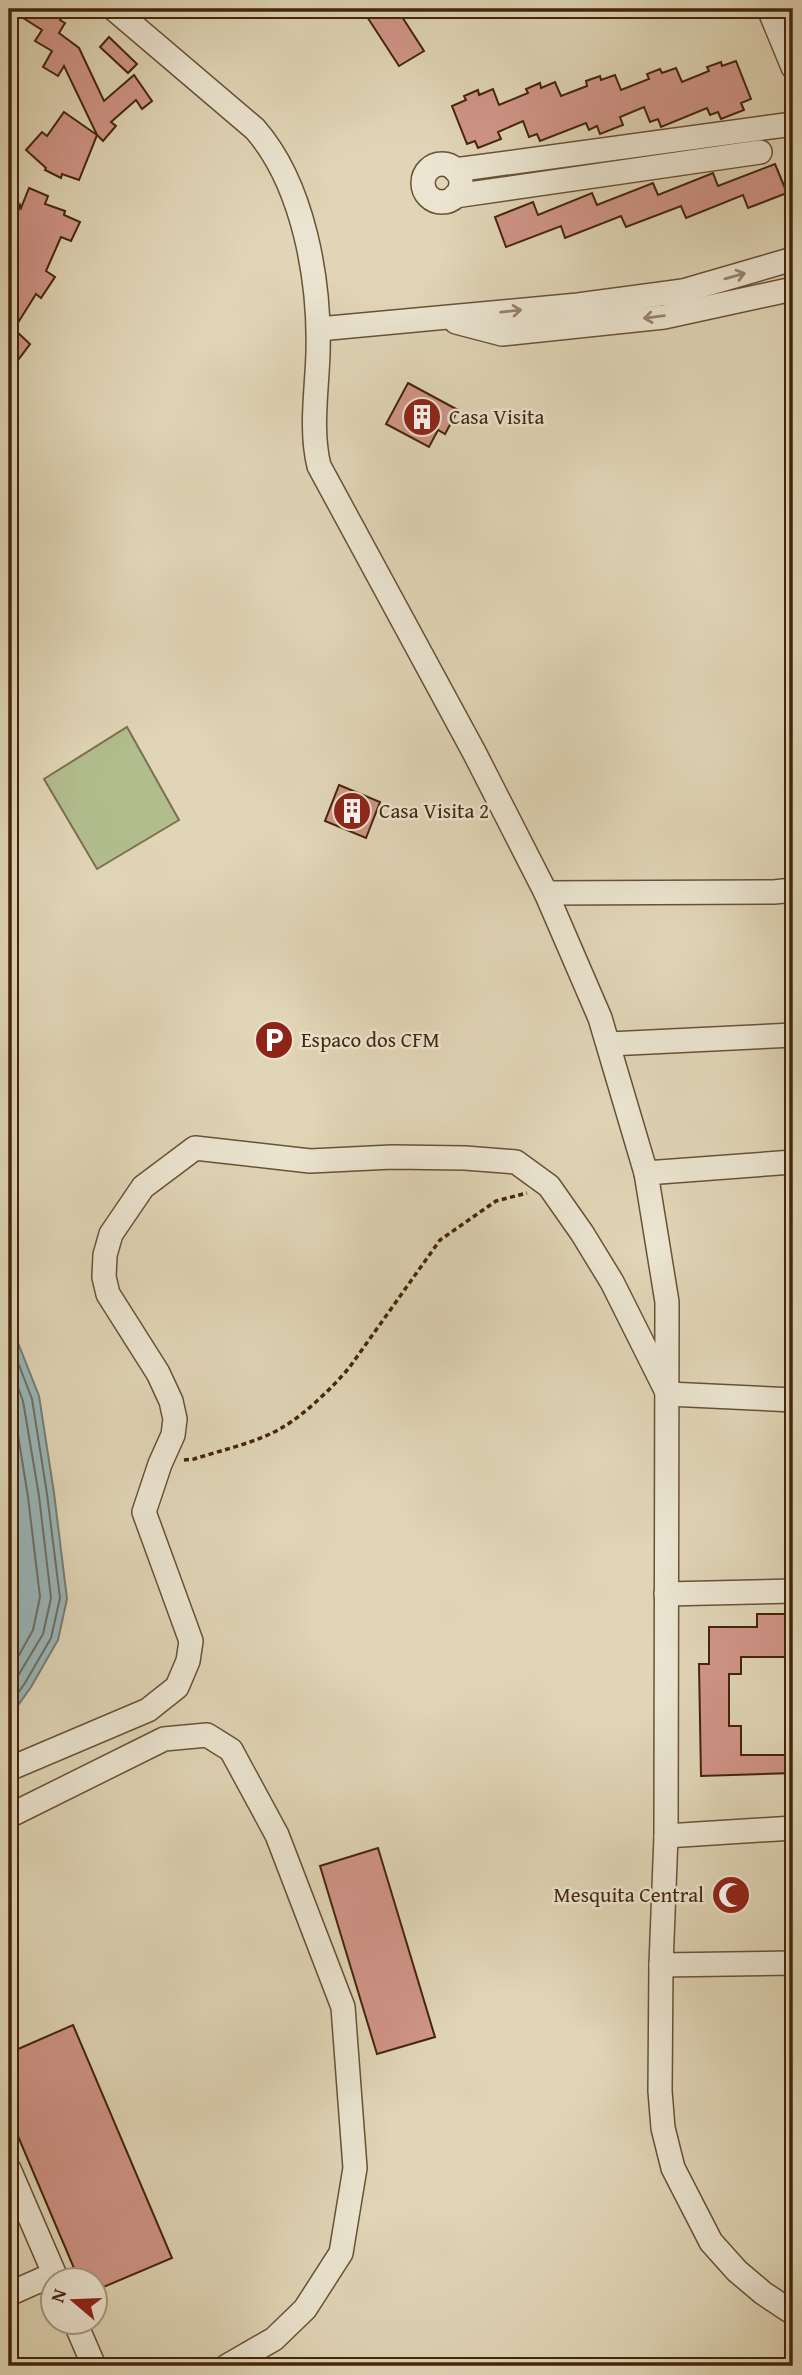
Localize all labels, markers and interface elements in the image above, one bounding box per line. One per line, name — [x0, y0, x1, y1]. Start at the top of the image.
one-way arrow — [724, 268, 746, 281]
one-way arrow — [499, 305, 522, 318]
one-way arrow — [644, 311, 666, 324]
building icon: Casa Visita — [401, 396, 443, 438]
place label: Casa Visita — [449, 401, 545, 432]
building icon: Casa Visita 2 — [331, 790, 373, 832]
place label: Casa Visita 2 — [379, 795, 489, 826]
parking icon: Espaco dos CFM — [253, 1019, 295, 1061]
place label: Espaco dos CFM — [301, 1024, 440, 1055]
mosque icon: Mesquita Central — [710, 1874, 752, 1916]
place label: Mesquita Central — [554, 1879, 704, 1910]
north arrow — [38, 2266, 108, 2336]
text: N — [43, 2285, 73, 2306]

